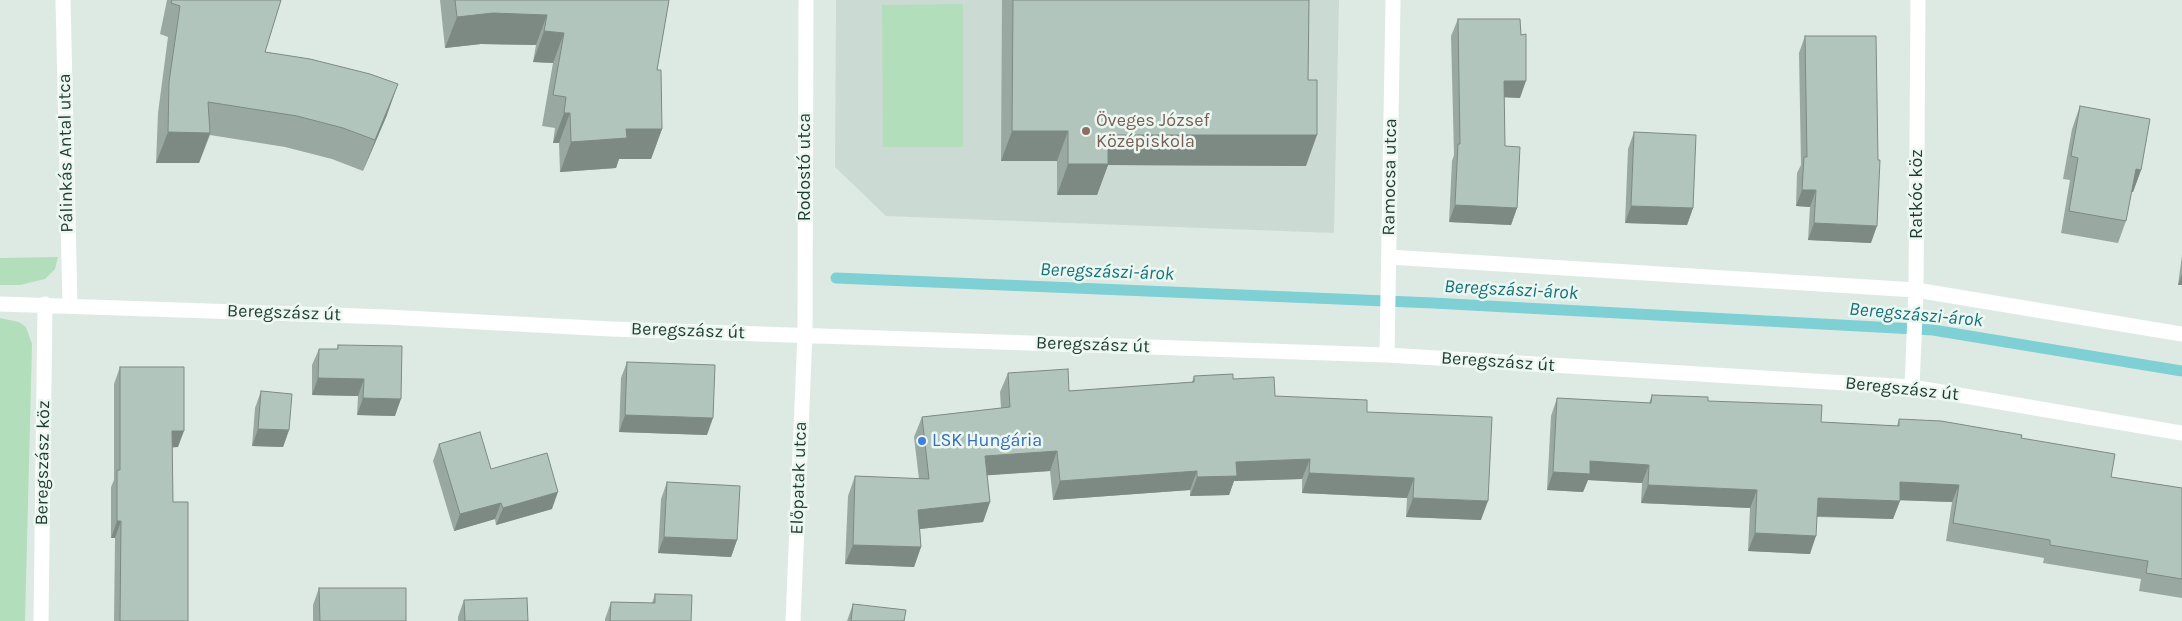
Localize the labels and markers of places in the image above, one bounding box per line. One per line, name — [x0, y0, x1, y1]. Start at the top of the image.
place label: Öveges József Középiskola — [1096, 110, 1210, 152]
marker: Öveges József Középiskola — [1080, 125, 1092, 137]
place label: LSK Hungária — [932, 430, 1042, 452]
marker: LSK Hungária — [916, 435, 928, 447]

